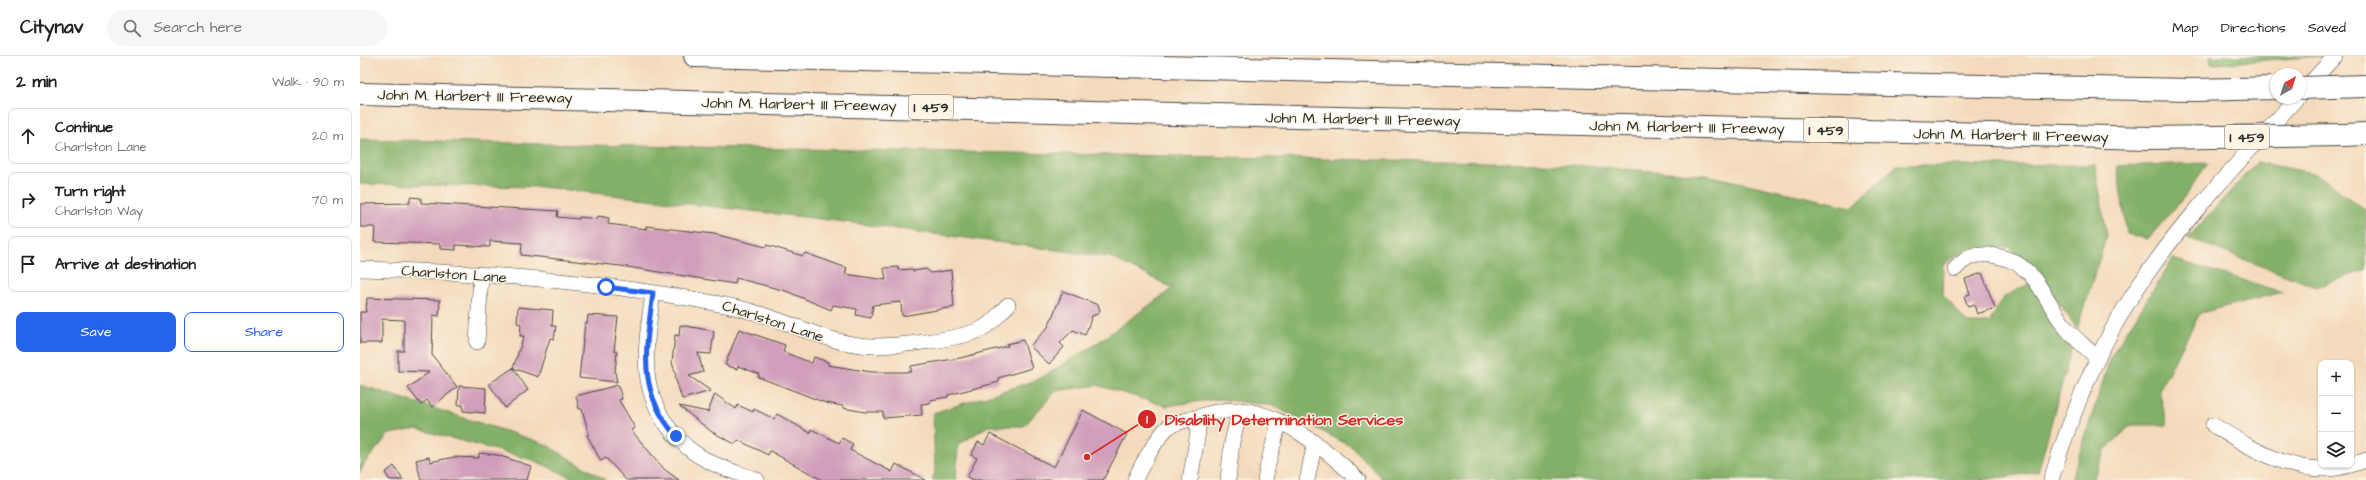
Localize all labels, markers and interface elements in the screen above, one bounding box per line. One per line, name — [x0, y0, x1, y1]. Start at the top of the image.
search box — [107, 10, 387, 46]
text: Citynav — [20, 14, 83, 41]
icon: search — [121, 17, 143, 39]
text: Search here — [153, 17, 242, 38]
text: Map — [2172, 18, 2199, 38]
text: Directions — [2221, 18, 2286, 38]
text: Saved — [2308, 18, 2346, 38]
north arrow — [2270, 68, 2306, 104]
text: 2 min — [16, 70, 57, 94]
text: Walk · 90 m — [272, 73, 344, 91]
street label: John M. Harbert III Freeway — [377, 84, 573, 110]
street label: John M. Harbert III Freeway — [701, 92, 897, 118]
road number: I 459 — [909, 95, 953, 119]
street label: John M. Harbert III Freeway — [1265, 107, 1461, 133]
street label: John M. Harbert III Freeway — [1589, 115, 1785, 141]
text: Continue — [55, 117, 113, 138]
road number: I 459 — [1804, 118, 1848, 142]
street label: John M. Harbert III Freeway — [1913, 123, 2109, 149]
icon: ahead — [17, 125, 39, 147]
road number: I 459 — [2225, 125, 2269, 149]
text: 20 m — [312, 127, 343, 145]
text: Charlston Lane — [55, 138, 146, 156]
text: Turn right — [55, 181, 126, 202]
icon: right — [17, 189, 39, 211]
text: 70 m — [311, 191, 343, 209]
text: Charlston Way — [55, 202, 143, 220]
icon: arrive — [17, 253, 39, 275]
text: Arrive at destination — [55, 254, 196, 275]
street label: Charlston Lane — [401, 260, 507, 289]
route start — [597, 278, 615, 296]
street label: Charlston Lane — [719, 295, 826, 348]
button: Save — [16, 312, 176, 352]
button: Share — [184, 312, 344, 352]
map controls — [2318, 360, 2354, 468]
button: + — [2318, 360, 2354, 396]
button: − — [2318, 396, 2354, 432]
callout: Disability Determination Services — [1137, 405, 1412, 433]
text: Disability Determination Services — [1165, 409, 1403, 432]
text: 1 — [1146, 411, 1148, 428]
route end — [667, 427, 685, 445]
button: layers — [2318, 432, 2354, 468]

